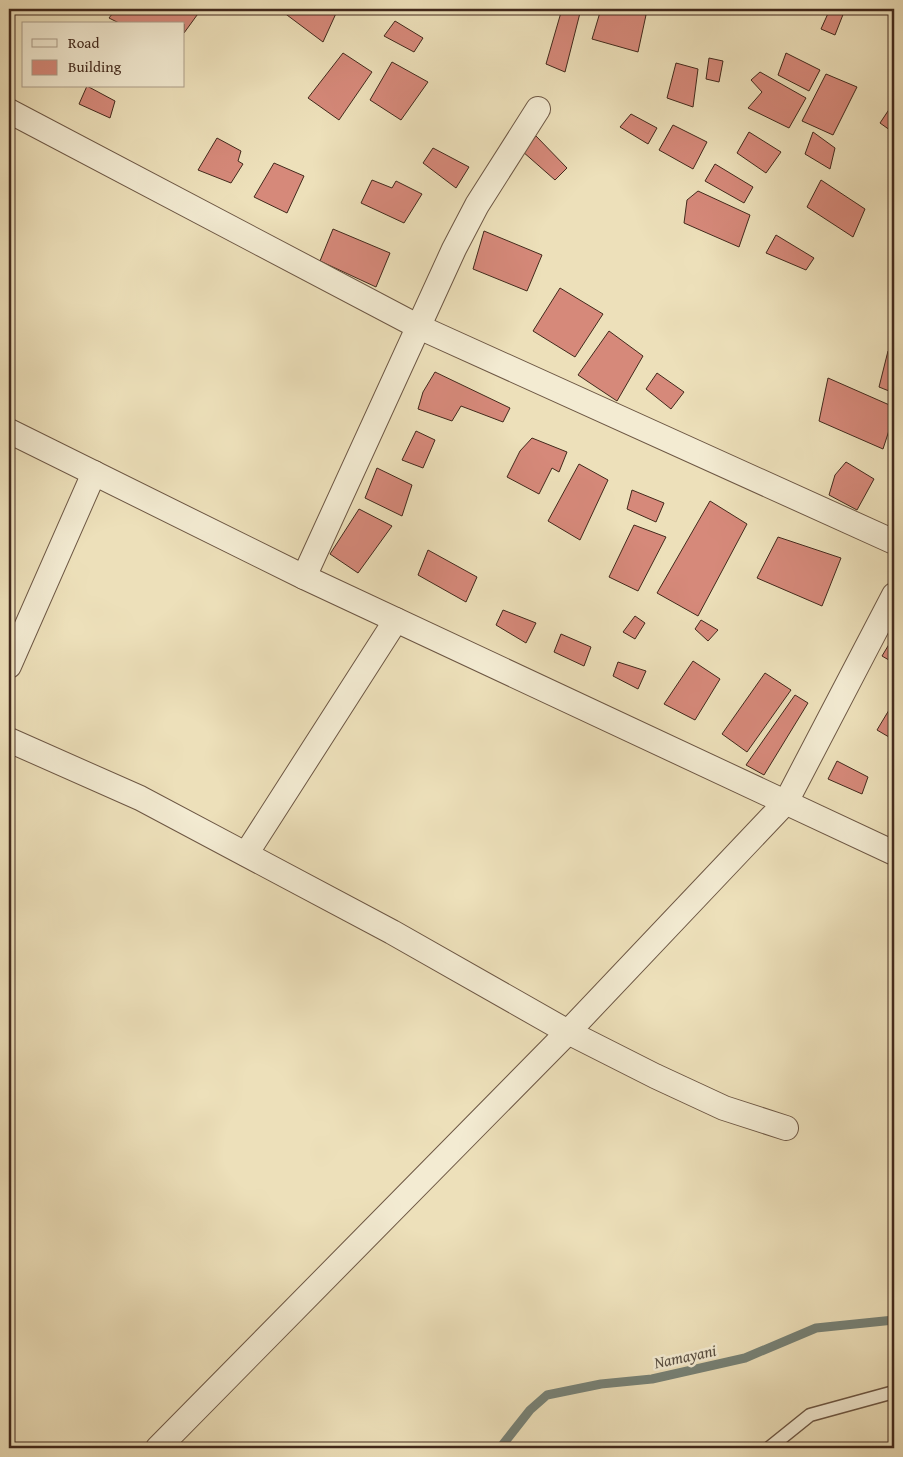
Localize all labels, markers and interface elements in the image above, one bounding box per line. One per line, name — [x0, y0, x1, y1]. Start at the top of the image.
legend — [22, 22, 185, 88]
text: Road — [68, 32, 99, 53]
text: Building — [68, 56, 122, 77]
water label: Namayani — [651, 1338, 718, 1374]

